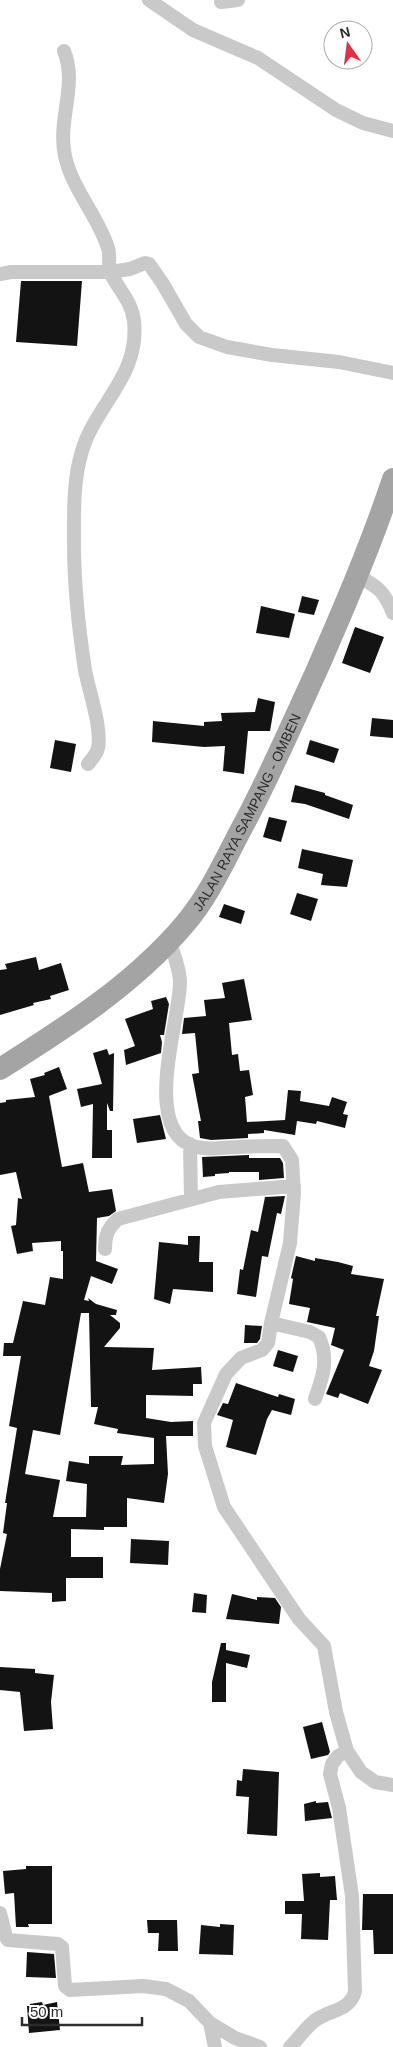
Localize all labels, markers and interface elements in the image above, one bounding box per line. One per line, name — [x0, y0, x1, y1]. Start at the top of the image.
north arrow — [323, 20, 373, 70]
text: N — [338, 23, 352, 41]
street label: JALAN RAYA SAMPANG - OMBEN — [190, 711, 304, 914]
scale bar — [22, 1994, 142, 2026]
text: 50 m — [30, 2003, 63, 2020]

